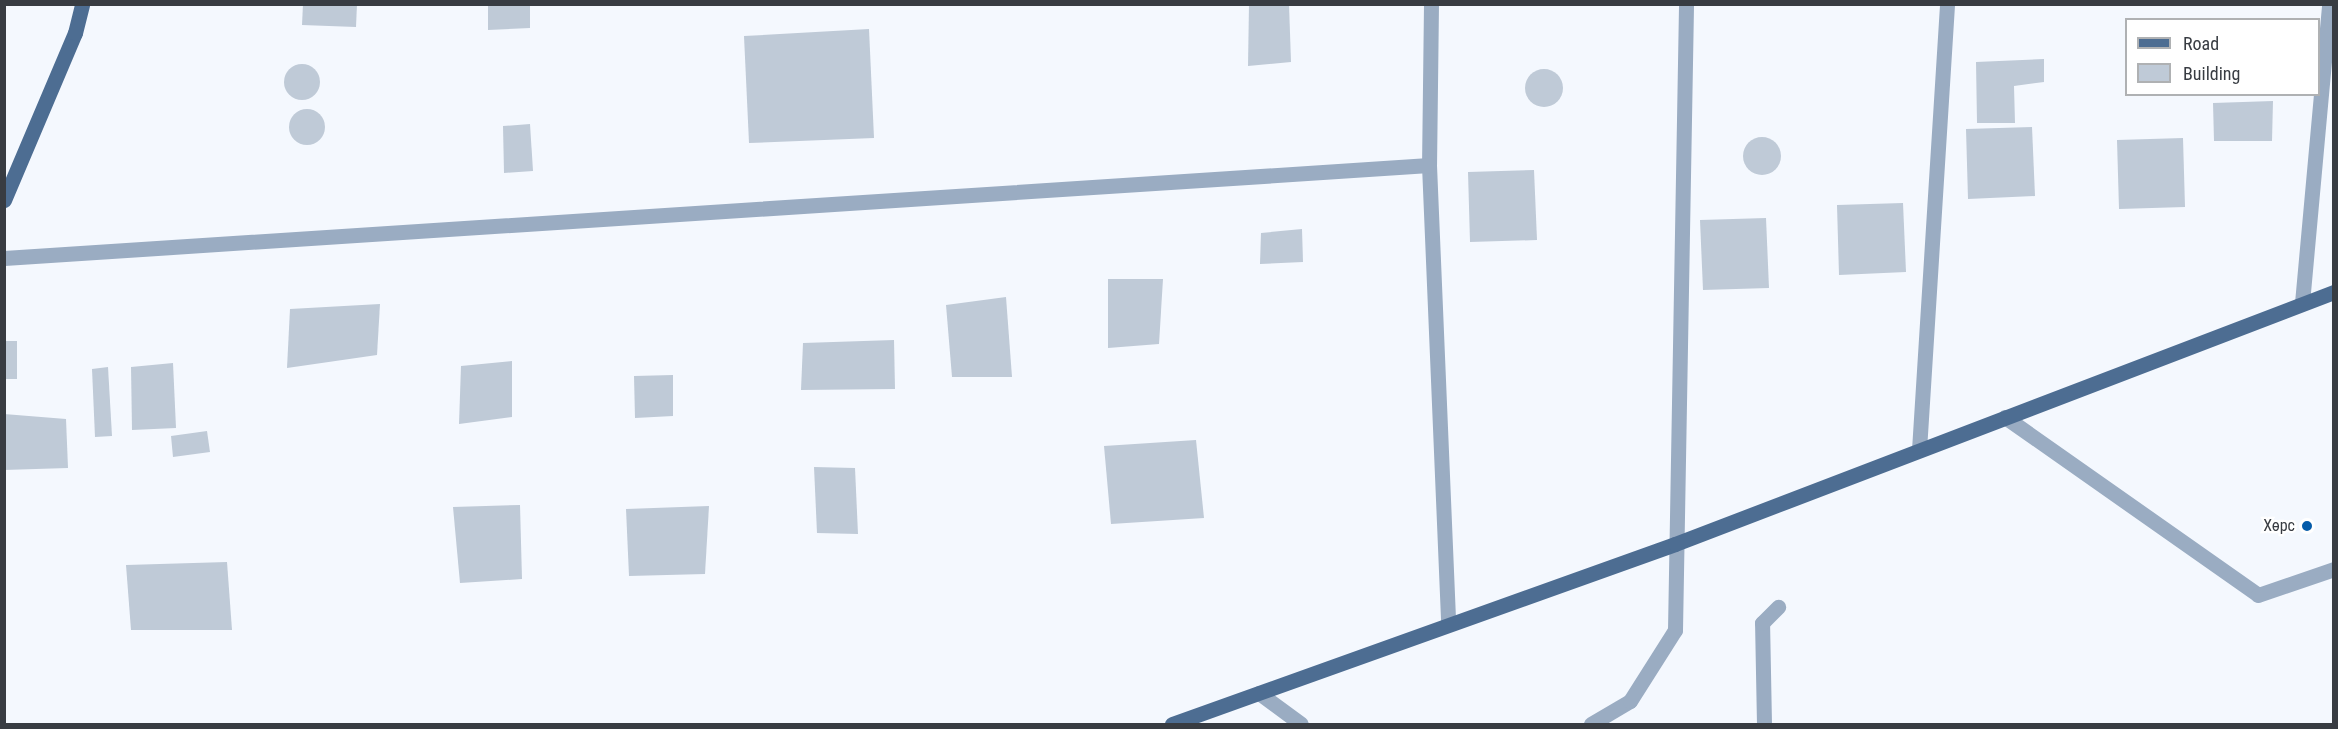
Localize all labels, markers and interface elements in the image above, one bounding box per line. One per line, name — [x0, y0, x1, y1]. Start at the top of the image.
legend — [2125, 18, 2320, 96]
text: Road — [2183, 33, 2219, 54]
text: Building — [2183, 63, 2240, 84]
place label: Хөрс — [2263, 516, 2295, 536]
marker: Хөрс — [2300, 519, 2314, 533]

